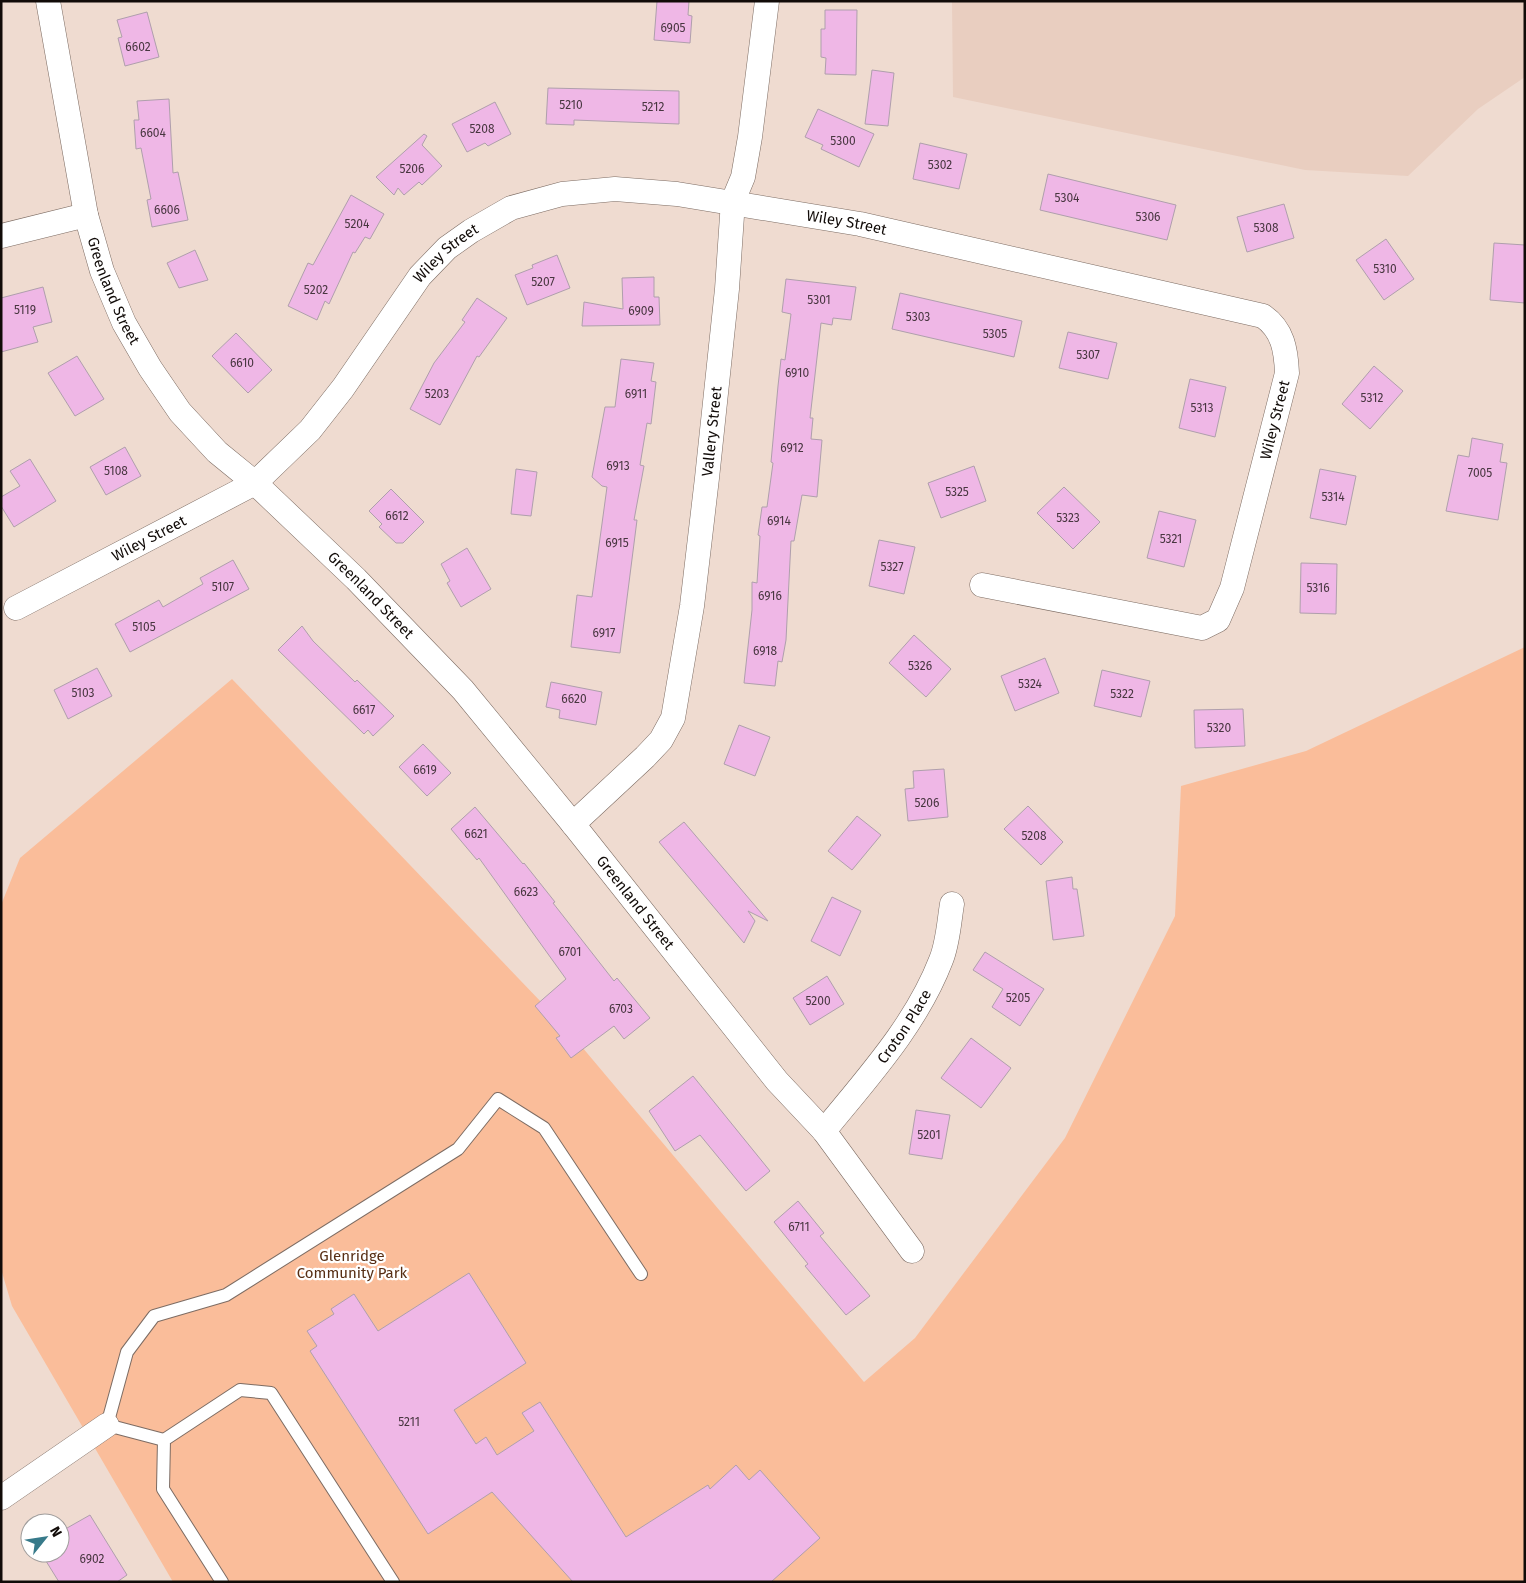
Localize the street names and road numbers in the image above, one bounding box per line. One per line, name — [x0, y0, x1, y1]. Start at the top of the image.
street label: Wiley Street — [805, 206, 889, 239]
street label: Wiley Street — [409, 219, 482, 287]
street label: Greenland Street — [84, 235, 144, 348]
street label: Wiley Street — [1256, 378, 1294, 462]
street label: Vallery Street — [698, 385, 726, 477]
street label: Wiley Street — [109, 511, 190, 565]
street label: Greenland Street — [324, 548, 418, 643]
street label: Greenland Street — [593, 852, 679, 954]
street label: Croton Place — [873, 986, 935, 1067]

